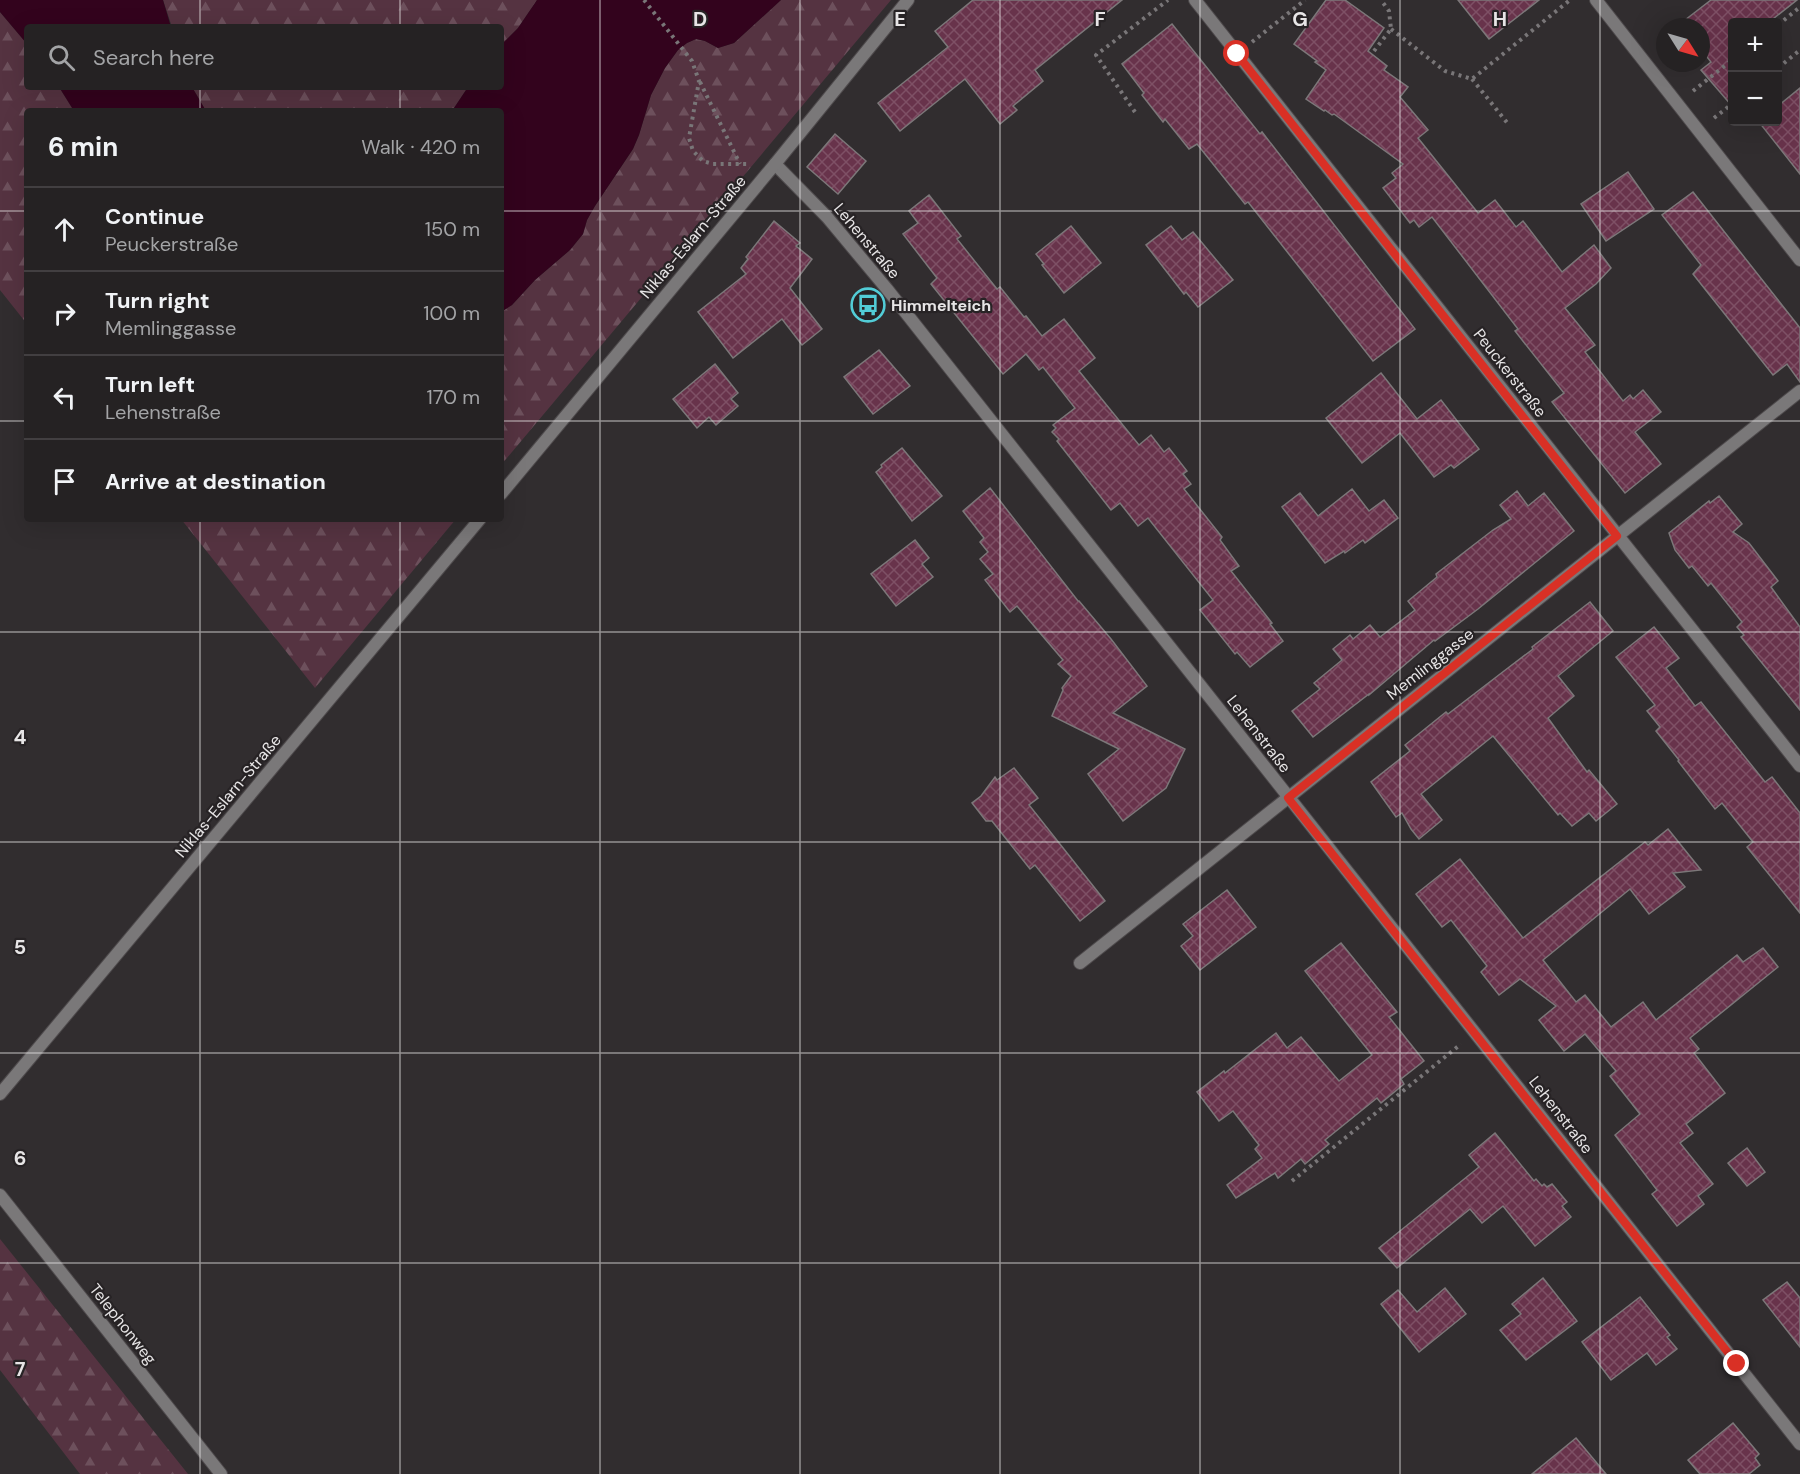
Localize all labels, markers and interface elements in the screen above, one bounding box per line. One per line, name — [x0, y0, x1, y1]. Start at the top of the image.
text: D — [693, 6, 707, 32]
text: E — [894, 6, 906, 32]
text: F — [1094, 6, 1106, 32]
text: G — [1292, 6, 1308, 32]
text: H — [1493, 6, 1507, 32]
north arrow — [1656, 18, 1710, 72]
map controls — [1728, 18, 1782, 126]
button: + — [1728, 18, 1782, 72]
search box — [24, 24, 504, 90]
route start — [1223, 40, 1249, 66]
icon: search — [45, 41, 78, 74]
text: Search here — [93, 43, 214, 72]
button: − — [1728, 72, 1782, 126]
text: 6 min — [48, 130, 118, 164]
text: Walk · 420 m — [361, 134, 480, 160]
street label: Niklas-Eslarn-Straße — [635, 171, 751, 303]
street label: Lehenstraße — [829, 199, 905, 283]
text: Continue — [105, 202, 204, 231]
icon: ahead — [48, 213, 81, 246]
text: 150 m — [425, 216, 480, 242]
text: Peuckerstraße — [105, 231, 238, 257]
text: Turn right — [105, 286, 210, 315]
bus stop icon: Himmelteich — [850, 287, 886, 323]
place label: Himmelteich — [891, 295, 991, 316]
icon: right — [48, 297, 81, 330]
text: 100 m — [423, 300, 480, 326]
text: Memlinggasse — [105, 315, 236, 341]
street label: Peuckerstraße — [1469, 324, 1551, 422]
text: Turn left — [105, 370, 195, 399]
icon: left — [48, 381, 81, 414]
text: 170 m — [427, 384, 480, 410]
text: Lehenstraße — [105, 399, 221, 425]
icon: arrive — [48, 465, 81, 498]
text: Arrive at destination — [105, 467, 326, 496]
street label: Memlinggasse — [1382, 623, 1478, 705]
street label: Lehenstraße — [1222, 691, 1296, 777]
text: 4 — [14, 724, 27, 750]
street label: Niklas-Eslarn-Straße — [170, 730, 286, 862]
text: 5 — [14, 934, 26, 960]
street label: Lehenstraße — [1524, 1072, 1598, 1158]
text: 6 — [14, 1145, 26, 1171]
street label: Telephonweg — [85, 1279, 161, 1369]
route end — [1723, 1350, 1749, 1376]
text: 7 — [15, 1356, 26, 1382]

